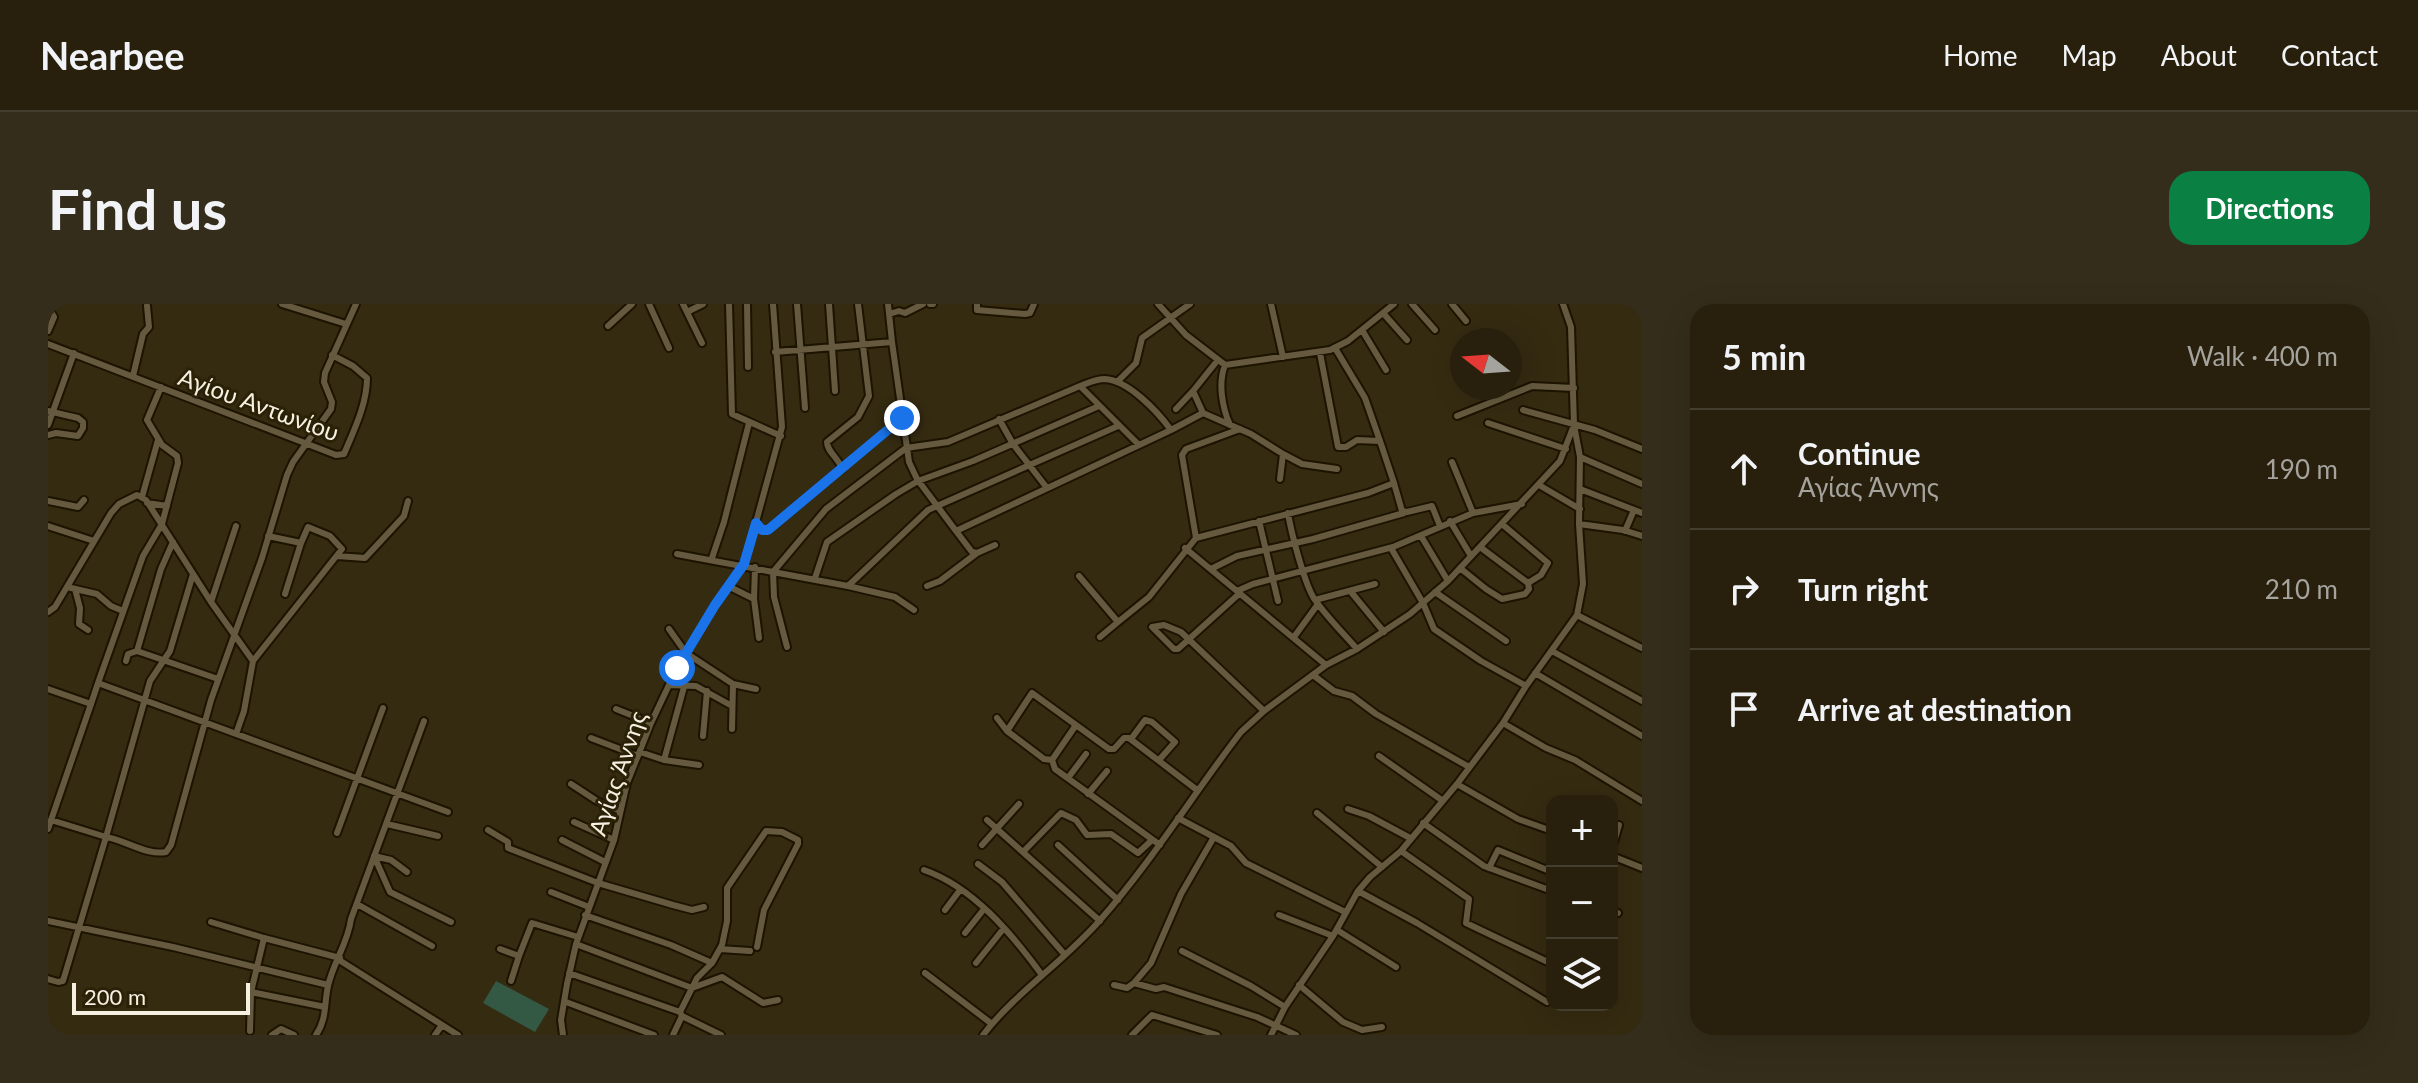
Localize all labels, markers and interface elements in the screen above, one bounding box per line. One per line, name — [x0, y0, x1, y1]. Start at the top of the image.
text: Nearbee — [40, 32, 185, 78]
text: Home — [1943, 38, 2018, 72]
text: Map — [2062, 38, 2117, 72]
text: About — [2161, 38, 2237, 72]
text: Contact — [2281, 38, 2378, 72]
button: Directions — [2169, 171, 2370, 245]
text: Find us — [48, 175, 227, 242]
north arrow — [1450, 328, 1522, 400]
text: 5 min — [1722, 336, 1806, 377]
text: Walk · 400 m — [2187, 340, 2338, 372]
street label: Αγίου Αντωνίου — [175, 362, 343, 446]
route end — [884, 400, 920, 436]
text: Continue — [1798, 435, 1921, 471]
icon: ahead — [1722, 447, 1766, 491]
text: 190 m — [2265, 453, 2338, 485]
text: Αγίας Άννης — [1798, 471, 1939, 503]
icon: right — [1722, 567, 1766, 611]
text: Turn right — [1798, 571, 1928, 607]
text: 210 m — [2265, 573, 2338, 605]
route start — [659, 650, 695, 686]
icon: arrive — [1722, 687, 1766, 731]
text: Arrive at destination — [1798, 691, 2072, 727]
street label: Αγίας Άννης — [582, 707, 652, 839]
map controls — [1546, 795, 1618, 1011]
button: + — [1546, 795, 1618, 867]
button: − — [1546, 867, 1618, 939]
button: layers — [1546, 939, 1618, 1011]
scale bar — [72, 979, 250, 1015]
text: 200 m — [84, 983, 146, 1010]

